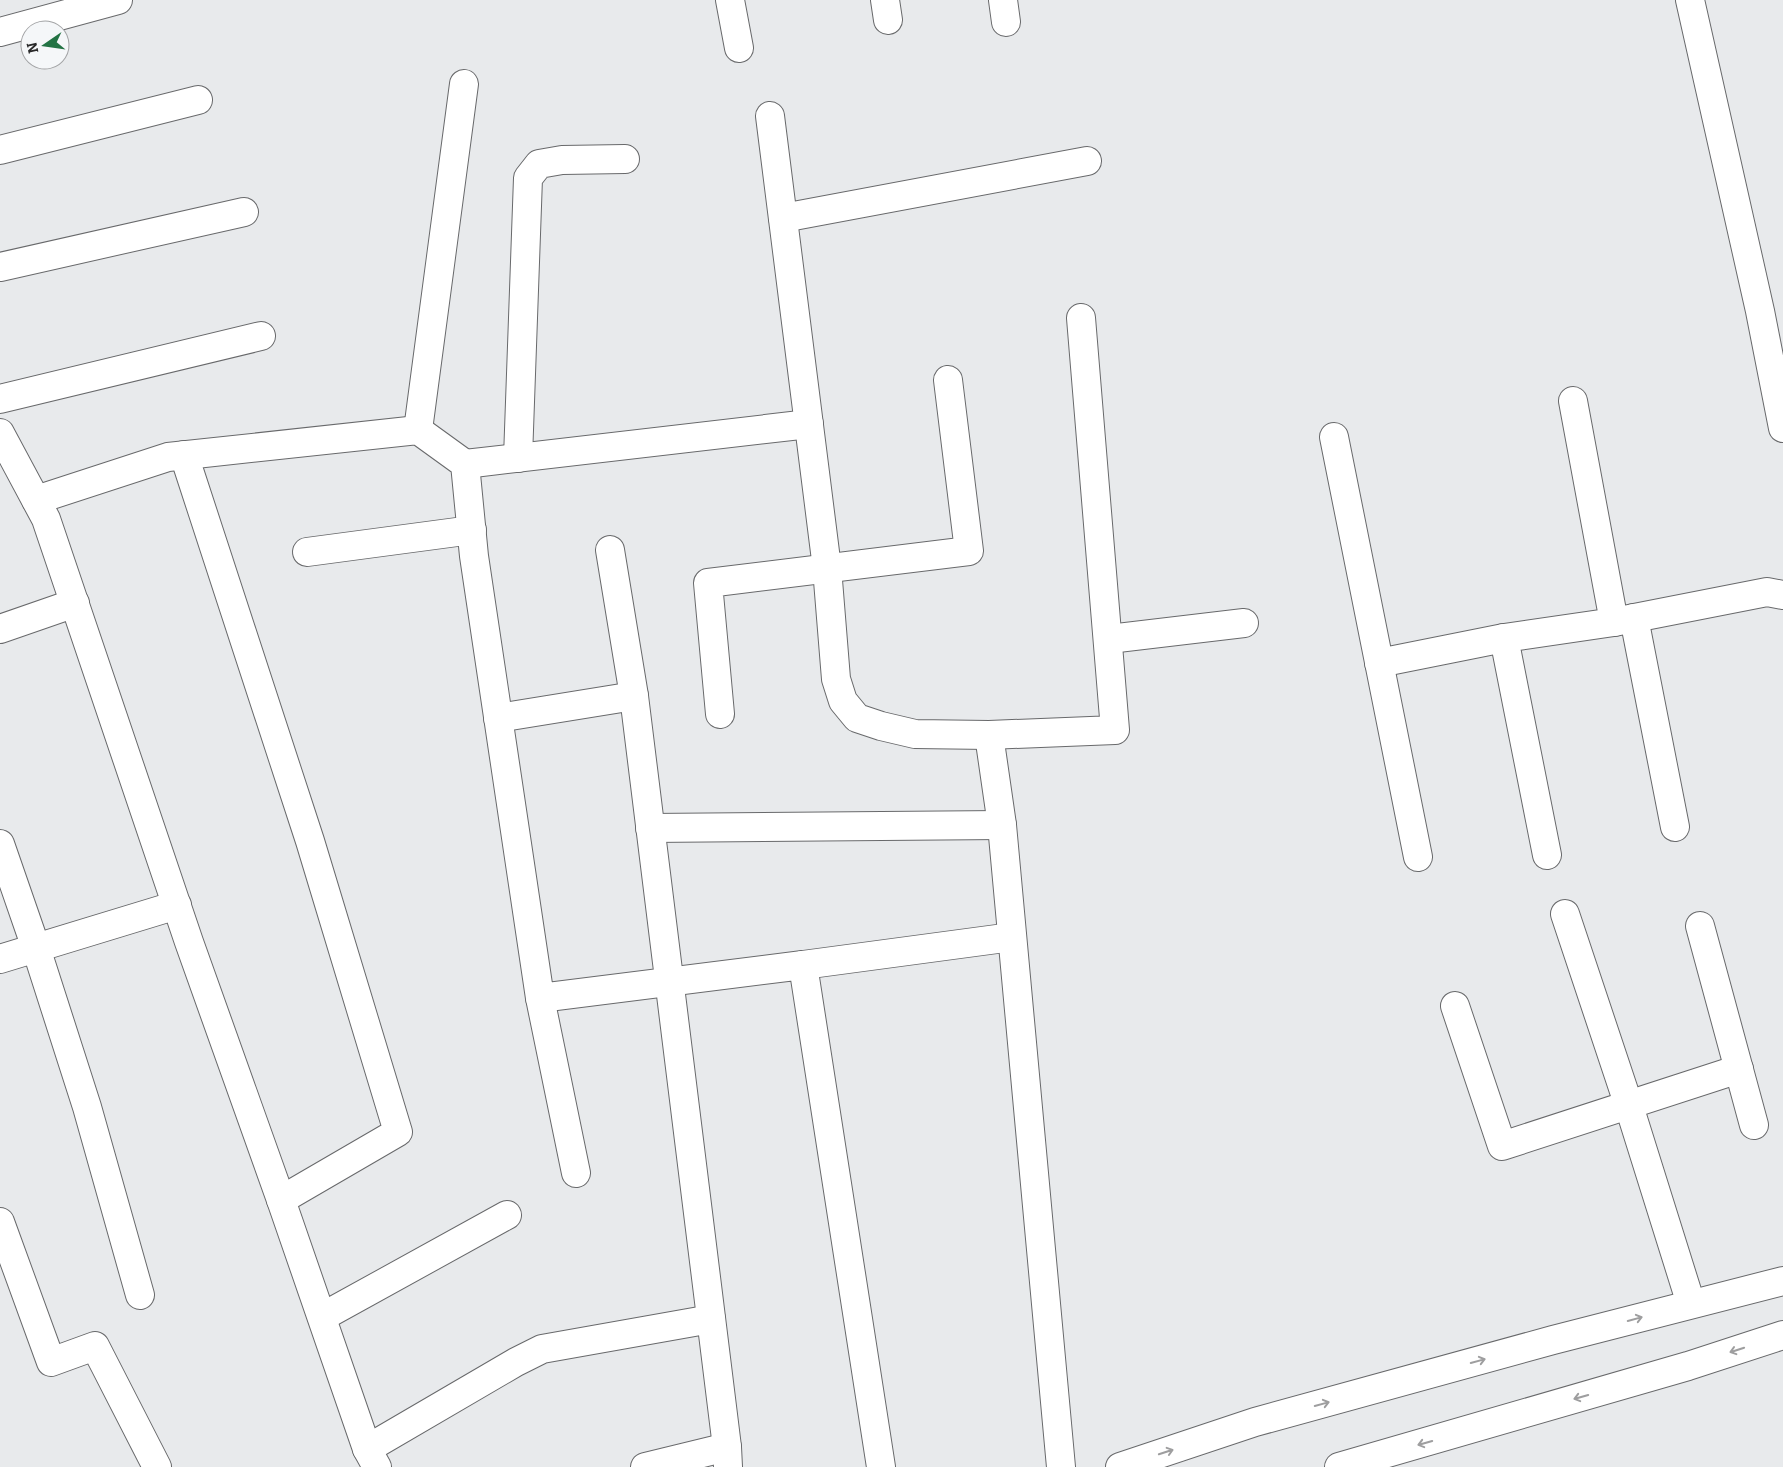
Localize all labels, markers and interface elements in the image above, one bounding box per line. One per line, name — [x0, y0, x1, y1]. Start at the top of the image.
north arrow — [20, 20, 70, 70]
text: N — [23, 40, 42, 55]
one-way arrow — [1627, 1314, 1643, 1323]
one-way arrow — [1729, 1346, 1745, 1356]
one-way arrow — [1470, 1356, 1486, 1365]
one-way arrow — [1573, 1392, 1589, 1402]
one-way arrow — [1313, 1398, 1329, 1408]
one-way arrow — [1417, 1438, 1433, 1448]
one-way arrow — [1158, 1446, 1174, 1456]

